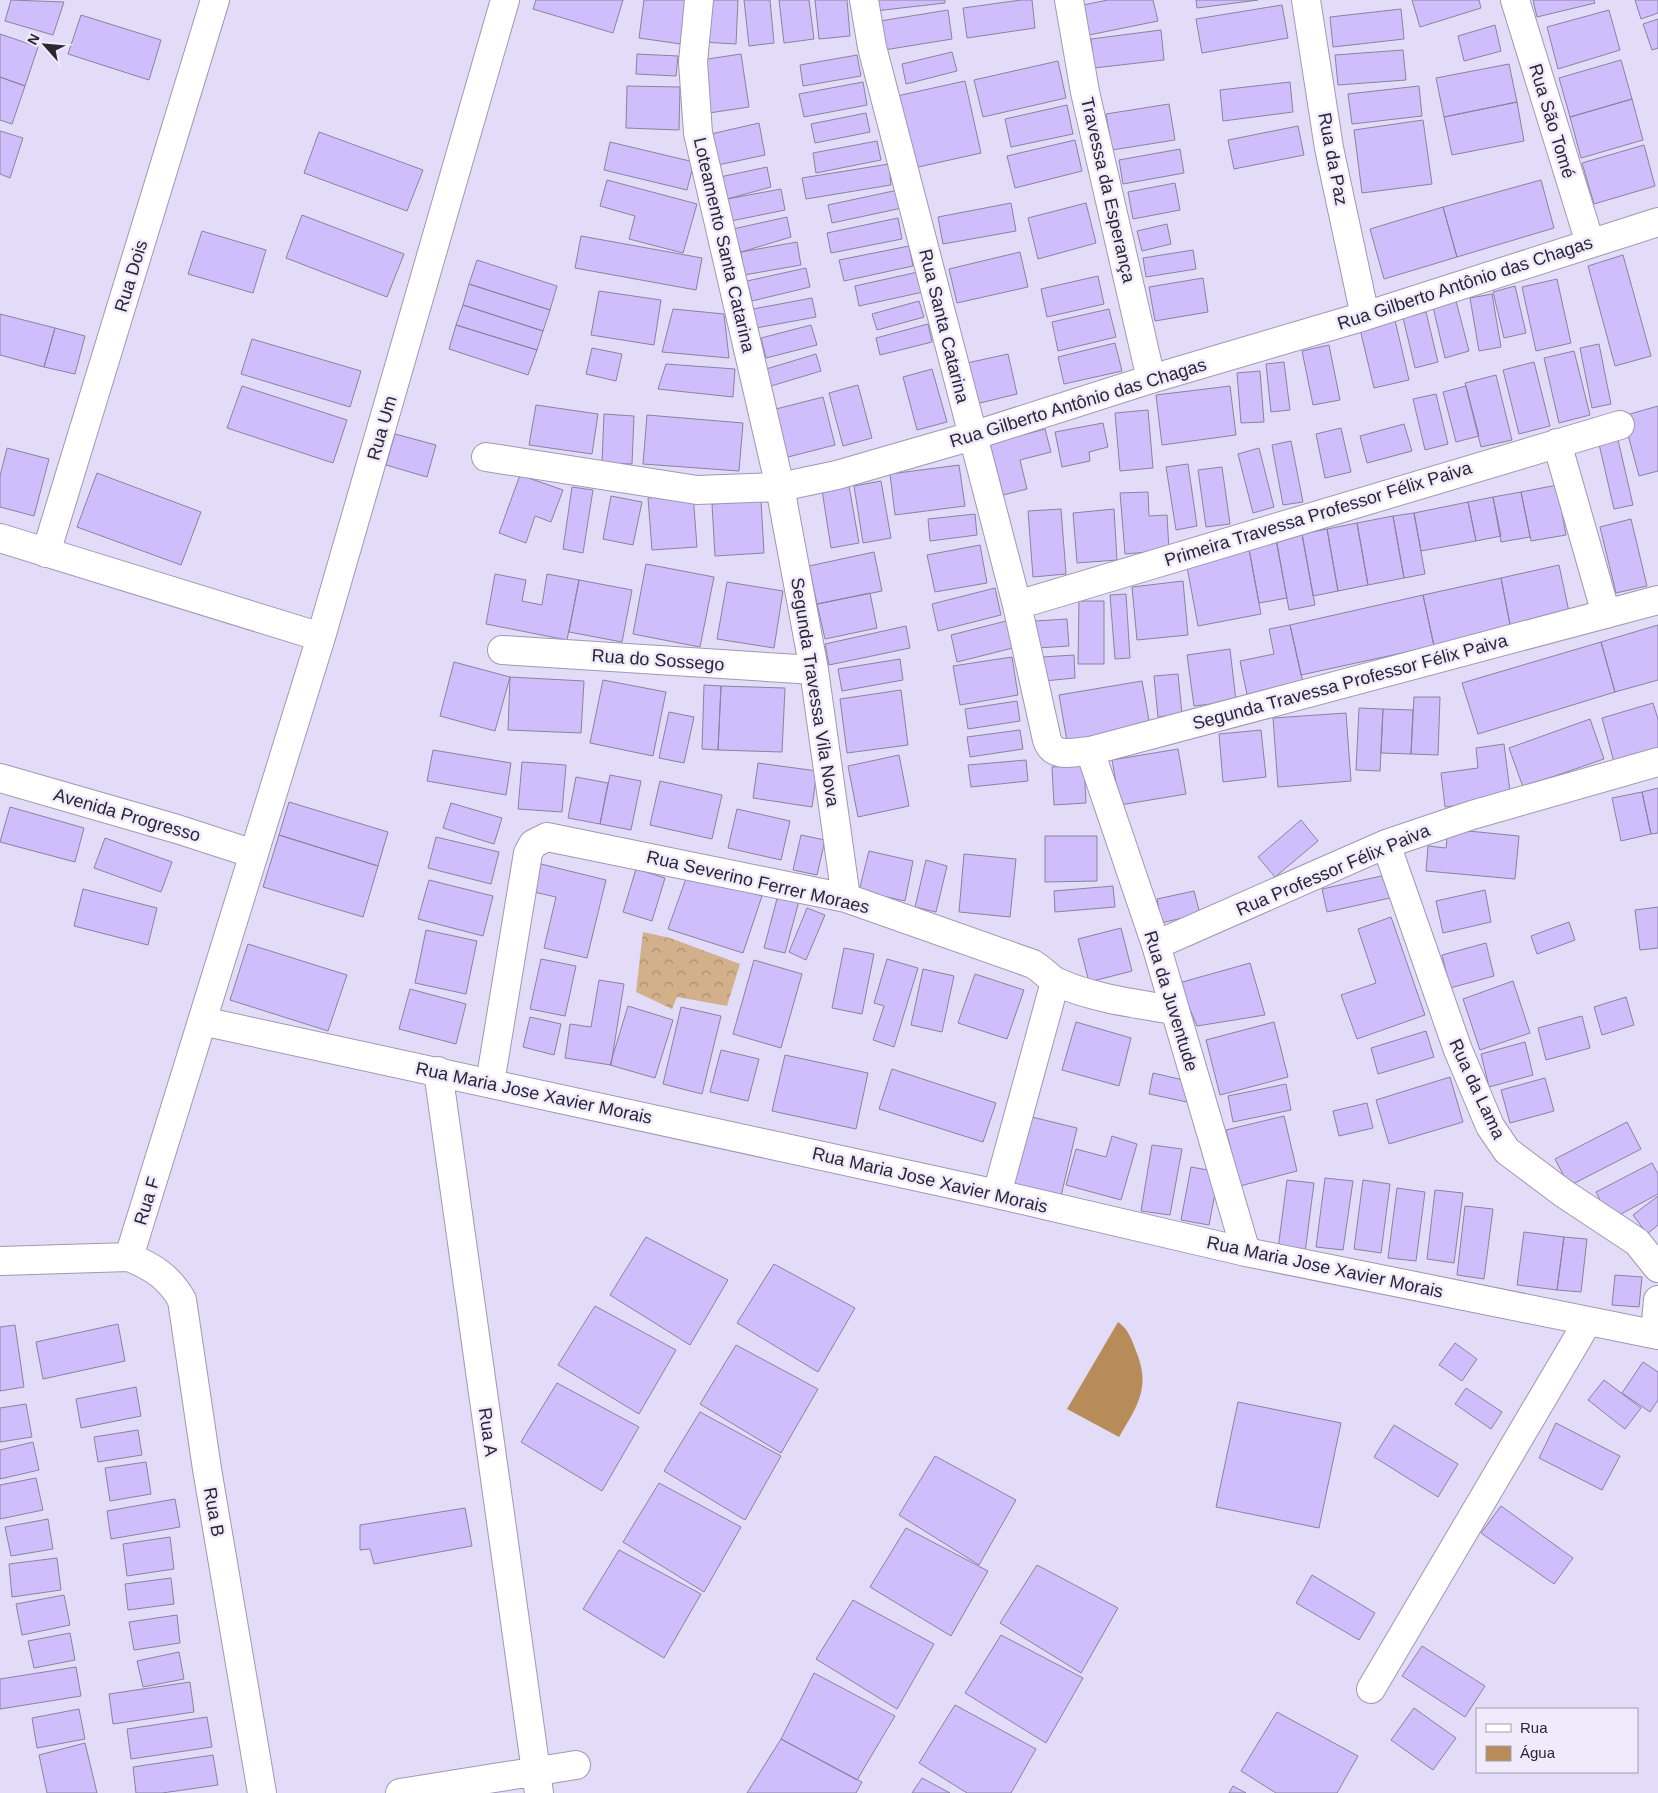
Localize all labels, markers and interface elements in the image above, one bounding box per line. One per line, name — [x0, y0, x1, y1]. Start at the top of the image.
north arrow — [20, 20, 70, 70]
text: N — [24, 31, 43, 47]
street label: Rua São Tomé — [1525, 61, 1579, 181]
street label: Travessa da Esperança — [1077, 95, 1139, 285]
street label: Rua da Paz — [1314, 111, 1352, 207]
street label: Loteamento Santa Catarina — [689, 135, 759, 355]
street label: Rua Gilberto Antônio das Chagas — [1335, 232, 1595, 334]
street label: Rua Dois — [111, 238, 151, 314]
street label: Rua Santa Catarina — [915, 247, 973, 406]
street label: Rua Gilberto Antônio das Chagas — [947, 354, 1209, 452]
street label: Rua Um — [363, 394, 401, 462]
street label: Primeira Travessa Professor Félix Paiva — [1162, 457, 1475, 570]
street label: Segunda Travessa Vila Nova — [787, 576, 843, 809]
street label: Segunda Travessa Professor Félix Paiva — [1190, 630, 1511, 734]
street label: Rua do Sossego — [591, 645, 725, 675]
street label: Avenida Progresso — [51, 784, 203, 846]
street label: Rua Professor Félix Paiva — [1233, 820, 1434, 920]
street label: Rua Severino Ferrer Moraes — [645, 847, 871, 917]
street label: Rua da Juventude — [1140, 928, 1202, 1074]
street label: Rua da Lama — [1445, 1036, 1509, 1143]
street label: Rua Maria Jose Xavier Morais — [414, 1058, 654, 1128]
street label: Rua Maria Jose Xavier Morais — [810, 1143, 1050, 1217]
street label: Rua F — [130, 1175, 164, 1227]
street label: Rua Maria Jose Xavier Morais — [1205, 1232, 1445, 1302]
street label: Rua A — [475, 1406, 501, 1458]
street label: Rua B — [200, 1486, 228, 1538]
legend — [1476, 1708, 1638, 1773]
text: Rua — [1520, 1719, 1548, 1736]
text: Água — [1520, 1744, 1556, 1761]

